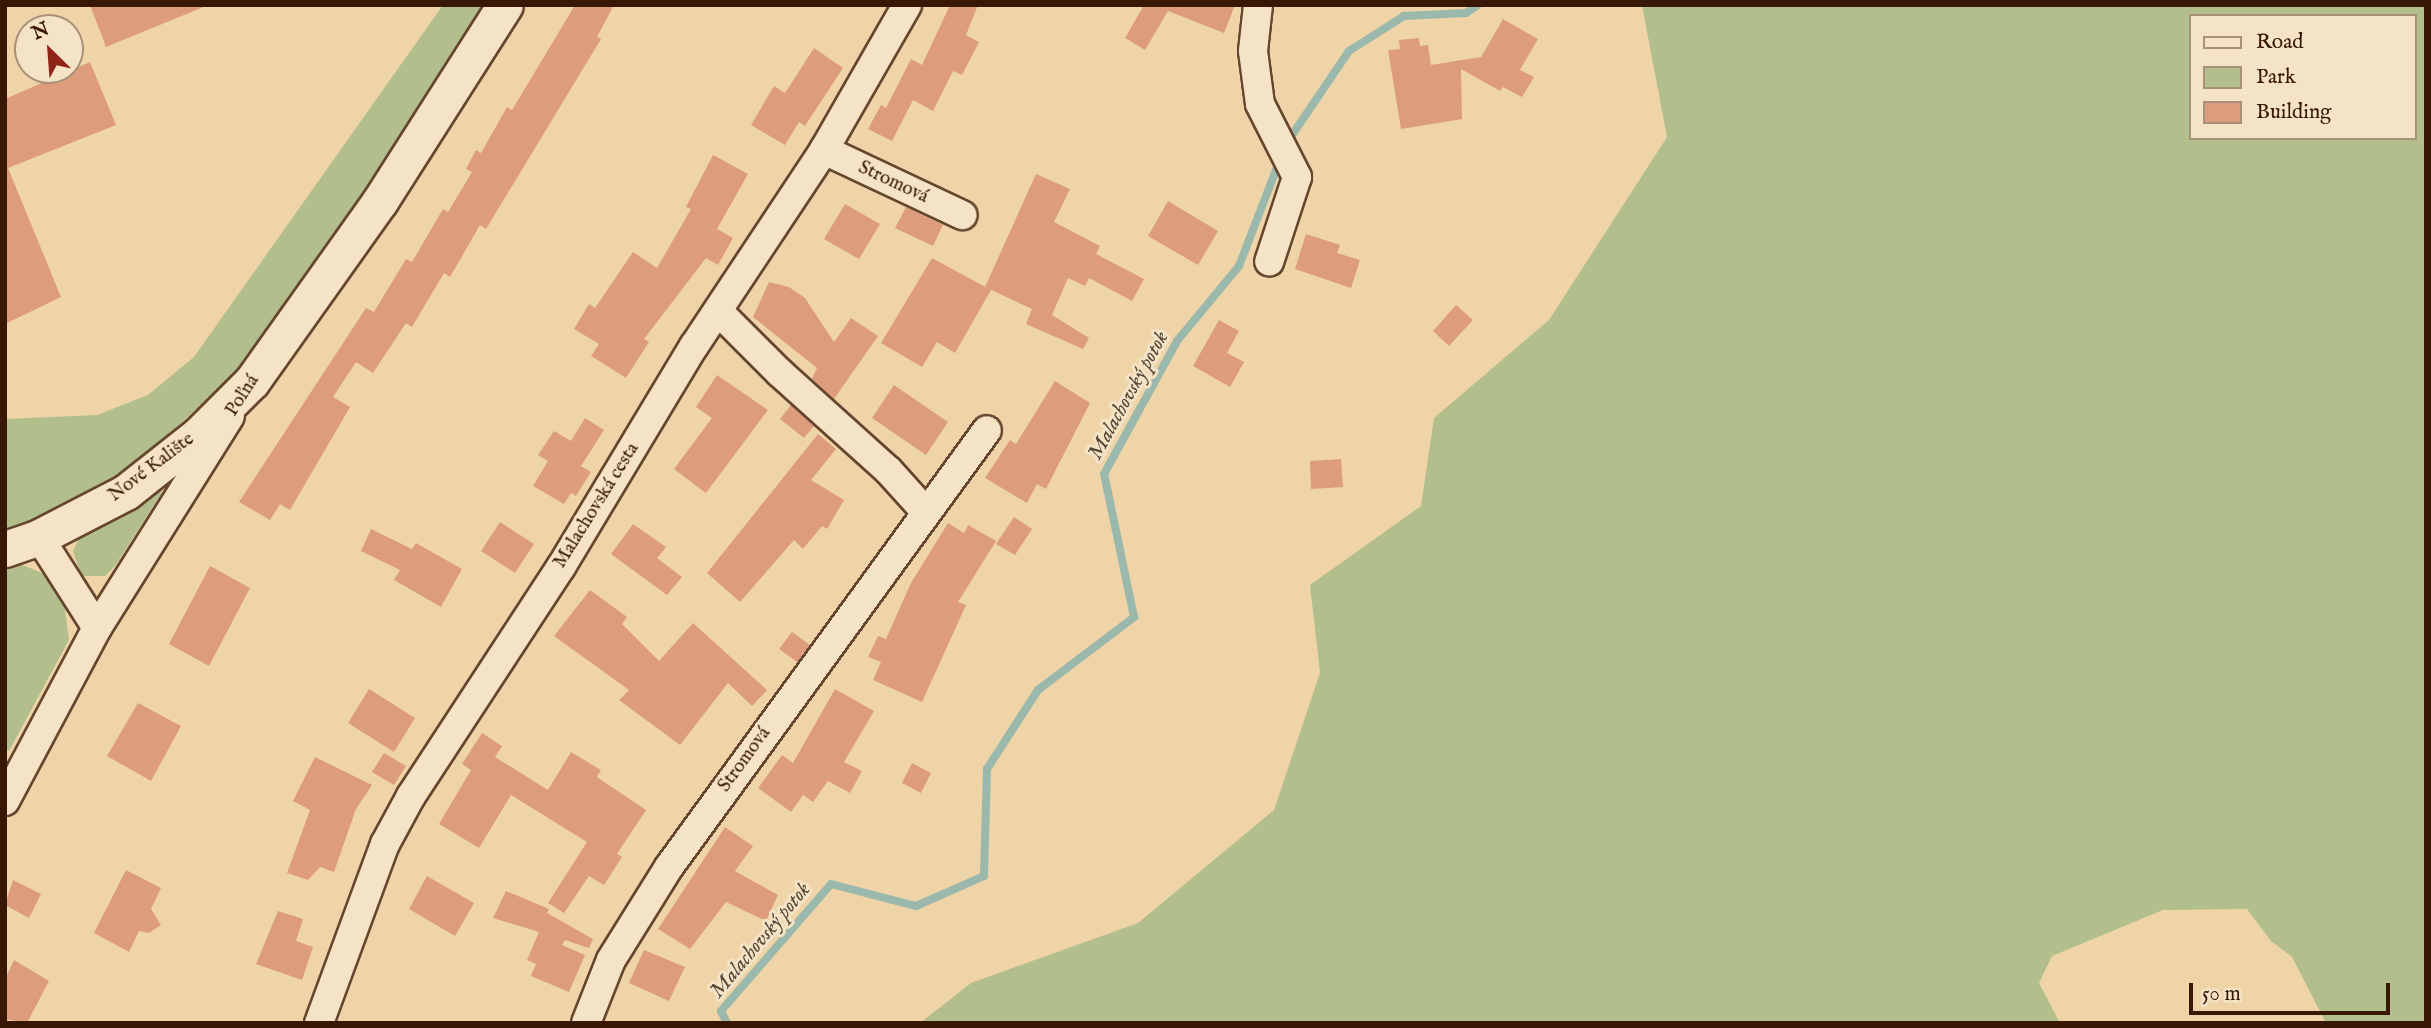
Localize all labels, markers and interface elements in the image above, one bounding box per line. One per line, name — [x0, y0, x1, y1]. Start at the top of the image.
north arrow — [14, 14, 84, 84]
legend — [2190, 14, 2417, 140]
text: N — [28, 17, 53, 46]
text: Road — [2256, 29, 2303, 56]
text: Park — [2256, 64, 2296, 91]
text: Building — [2256, 99, 2331, 126]
street label: Stromová — [854, 157, 932, 209]
water label: Malachovský potok — [1083, 327, 1175, 465]
street label: Poľná — [221, 371, 265, 421]
street label: Nové Kalište — [105, 428, 199, 508]
street label: Malachovská cesta — [549, 439, 645, 573]
street label: Stromová — [714, 723, 776, 797]
water label: Malachovský potok — [705, 878, 817, 1004]
scale bar — [2193, 968, 2394, 1012]
text: 50 m — [2202, 981, 2241, 1008]

